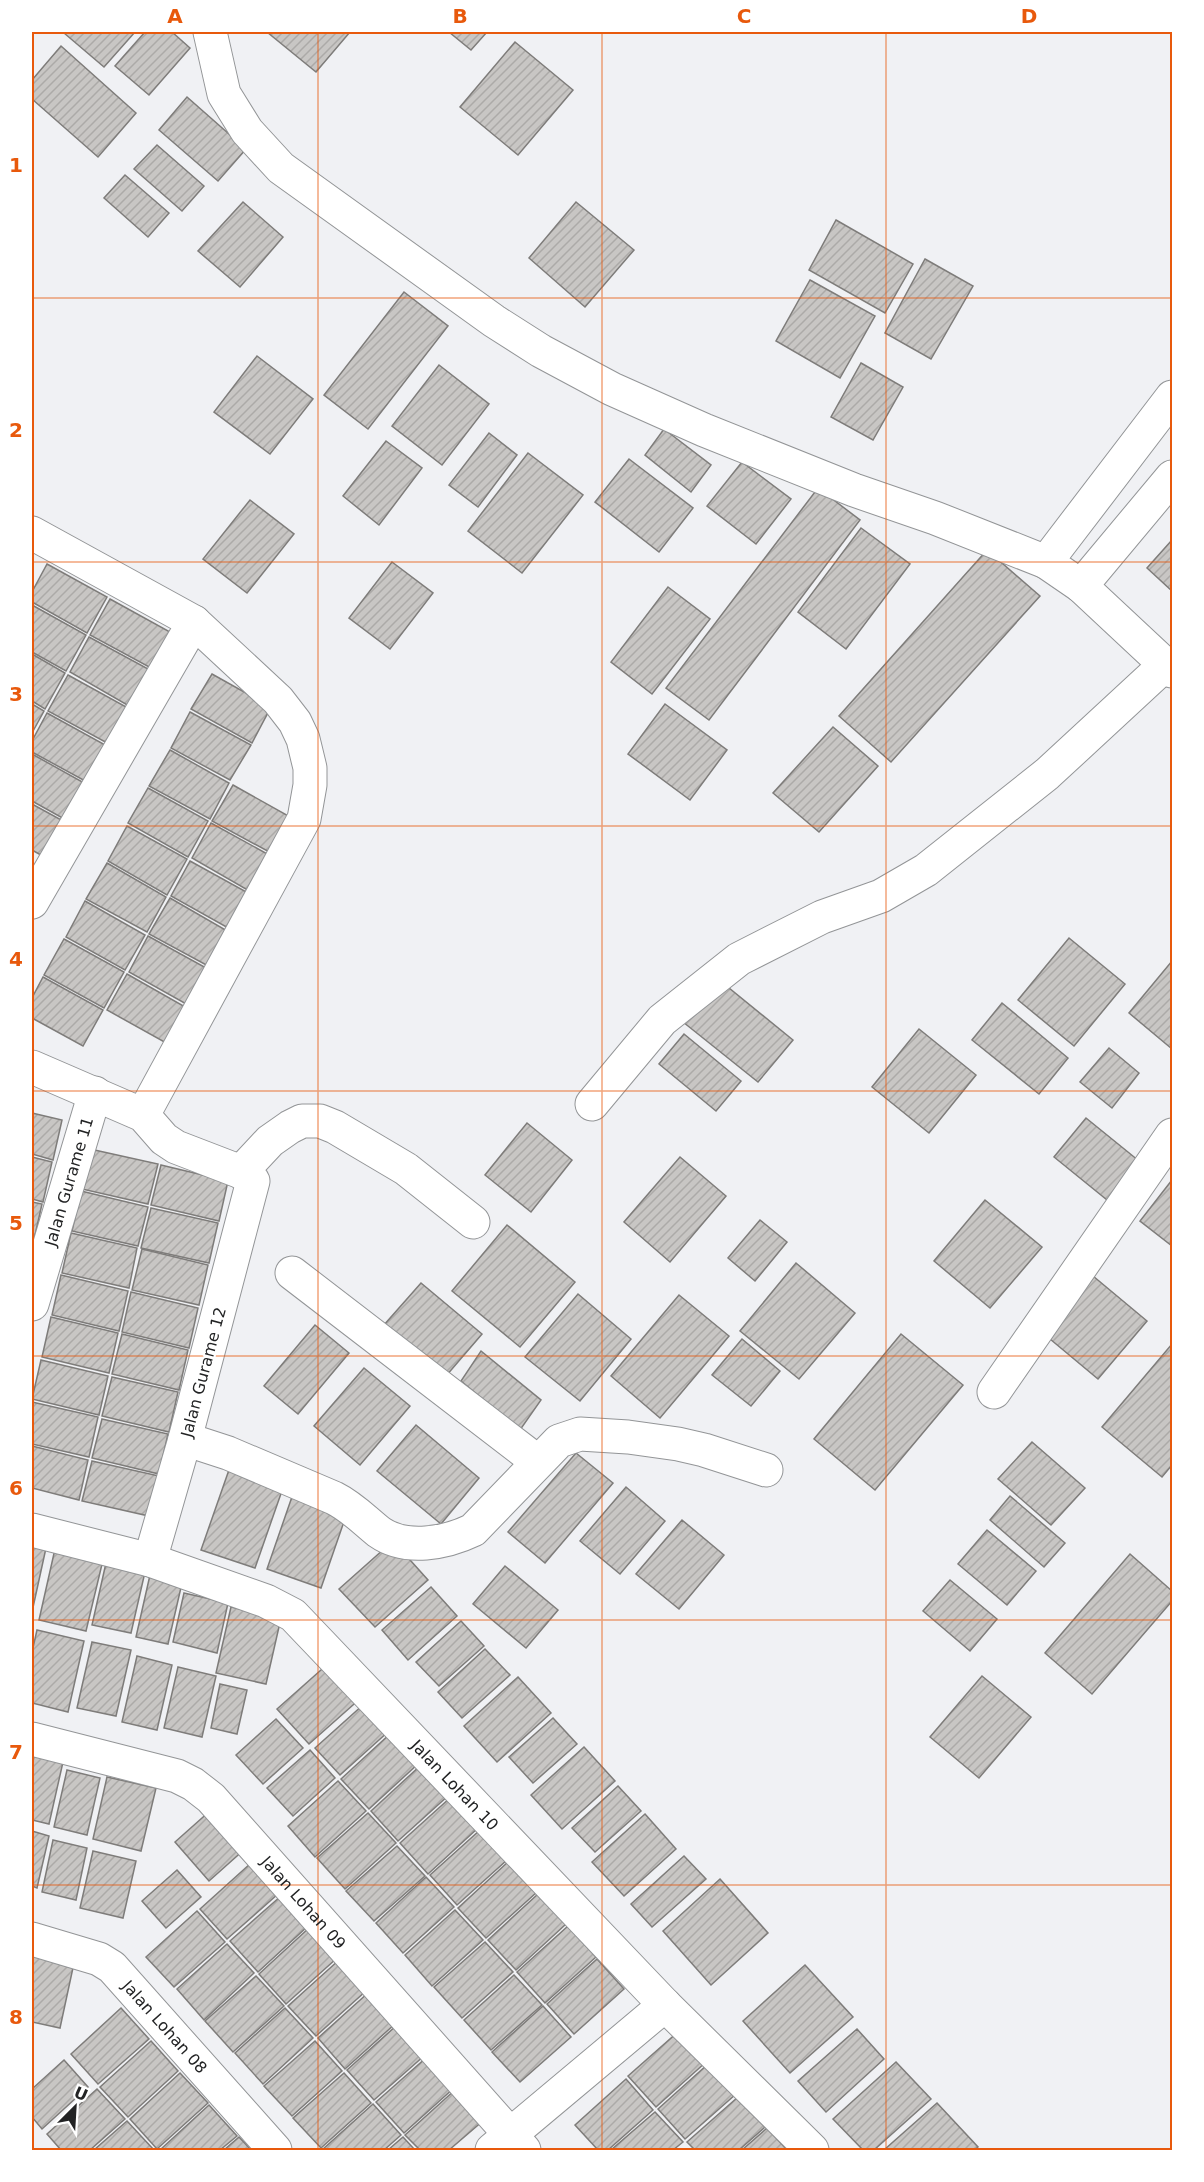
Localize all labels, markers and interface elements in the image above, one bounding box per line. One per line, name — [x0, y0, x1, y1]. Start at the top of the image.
text: A — [167, 4, 183, 28]
text: B — [452, 4, 468, 28]
text: C — [737, 4, 751, 28]
text: D — [1021, 4, 1037, 28]
text: 1 — [9, 153, 23, 177]
text: 2 — [9, 418, 23, 442]
text: 3 — [9, 682, 23, 706]
text: 4 — [9, 947, 23, 971]
street label: Jalan Gurame 11 — [41, 1115, 97, 1249]
text: 5 — [9, 1211, 23, 1235]
street label: Jalan Gurame 12 — [177, 1305, 230, 1440]
text: 6 — [9, 1476, 23, 1500]
street label: Jalan Lohan 10 — [406, 1735, 502, 1835]
text: 7 — [9, 1740, 23, 1764]
street label: Jalan Lohan 09 — [256, 1852, 350, 1953]
street label: Jalan Lohan 08 — [118, 1976, 211, 2077]
text: 8 — [9, 2005, 23, 2029]
north arrow — [45, 2077, 105, 2137]
text: U — [71, 2082, 91, 2105]

